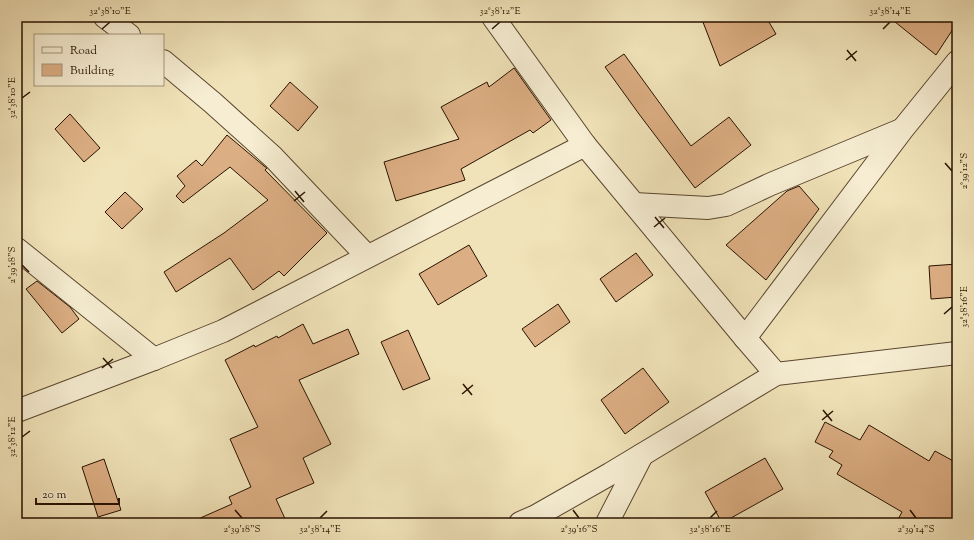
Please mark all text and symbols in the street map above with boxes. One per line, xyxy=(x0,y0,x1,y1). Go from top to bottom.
text: 32°38'10"E xyxy=(89,4,131,19)
text: 32°38'12"E xyxy=(480,4,521,19)
text: 32°38'14"E xyxy=(869,4,911,19)
legend xyxy=(34,34,164,86)
text: Road xyxy=(70,42,97,60)
text: Building xyxy=(70,62,114,80)
text: 32°38'10"E xyxy=(5,77,20,119)
text: 2°39'12"S xyxy=(957,153,972,189)
text: 2°39'18"S xyxy=(5,247,20,283)
text: 32°38'16"E xyxy=(957,286,972,328)
text: 32°38'12"E xyxy=(5,417,20,458)
scale bar xyxy=(36,480,119,506)
text: 20 m xyxy=(42,486,67,504)
text: 2°39'18"S xyxy=(224,522,260,537)
text: 32°38'14"E xyxy=(299,522,341,537)
text: 2°39'16"S xyxy=(561,522,597,537)
text: 32°38'16"E xyxy=(689,522,731,537)
text: 2°39'14"S xyxy=(898,522,934,537)

